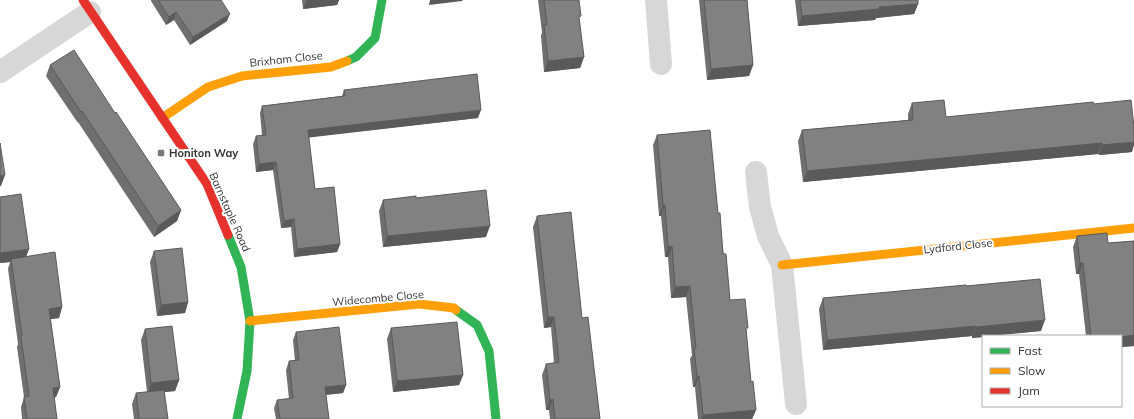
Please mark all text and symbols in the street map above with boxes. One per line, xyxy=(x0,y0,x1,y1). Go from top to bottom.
street label: Brixham Close xyxy=(249,48,323,70)
place label: Honiton Way xyxy=(169,146,238,160)
marker: Honiton Way xyxy=(156,148,166,158)
street label: Barnstaple Road xyxy=(206,170,254,254)
street label: Lydford Close xyxy=(923,235,993,257)
street label: Widecombe Close xyxy=(332,287,424,309)
legend xyxy=(982,335,1122,407)
text: Fast xyxy=(1018,343,1042,358)
text: Slow xyxy=(1018,363,1046,378)
text: Jam xyxy=(1018,383,1040,398)

